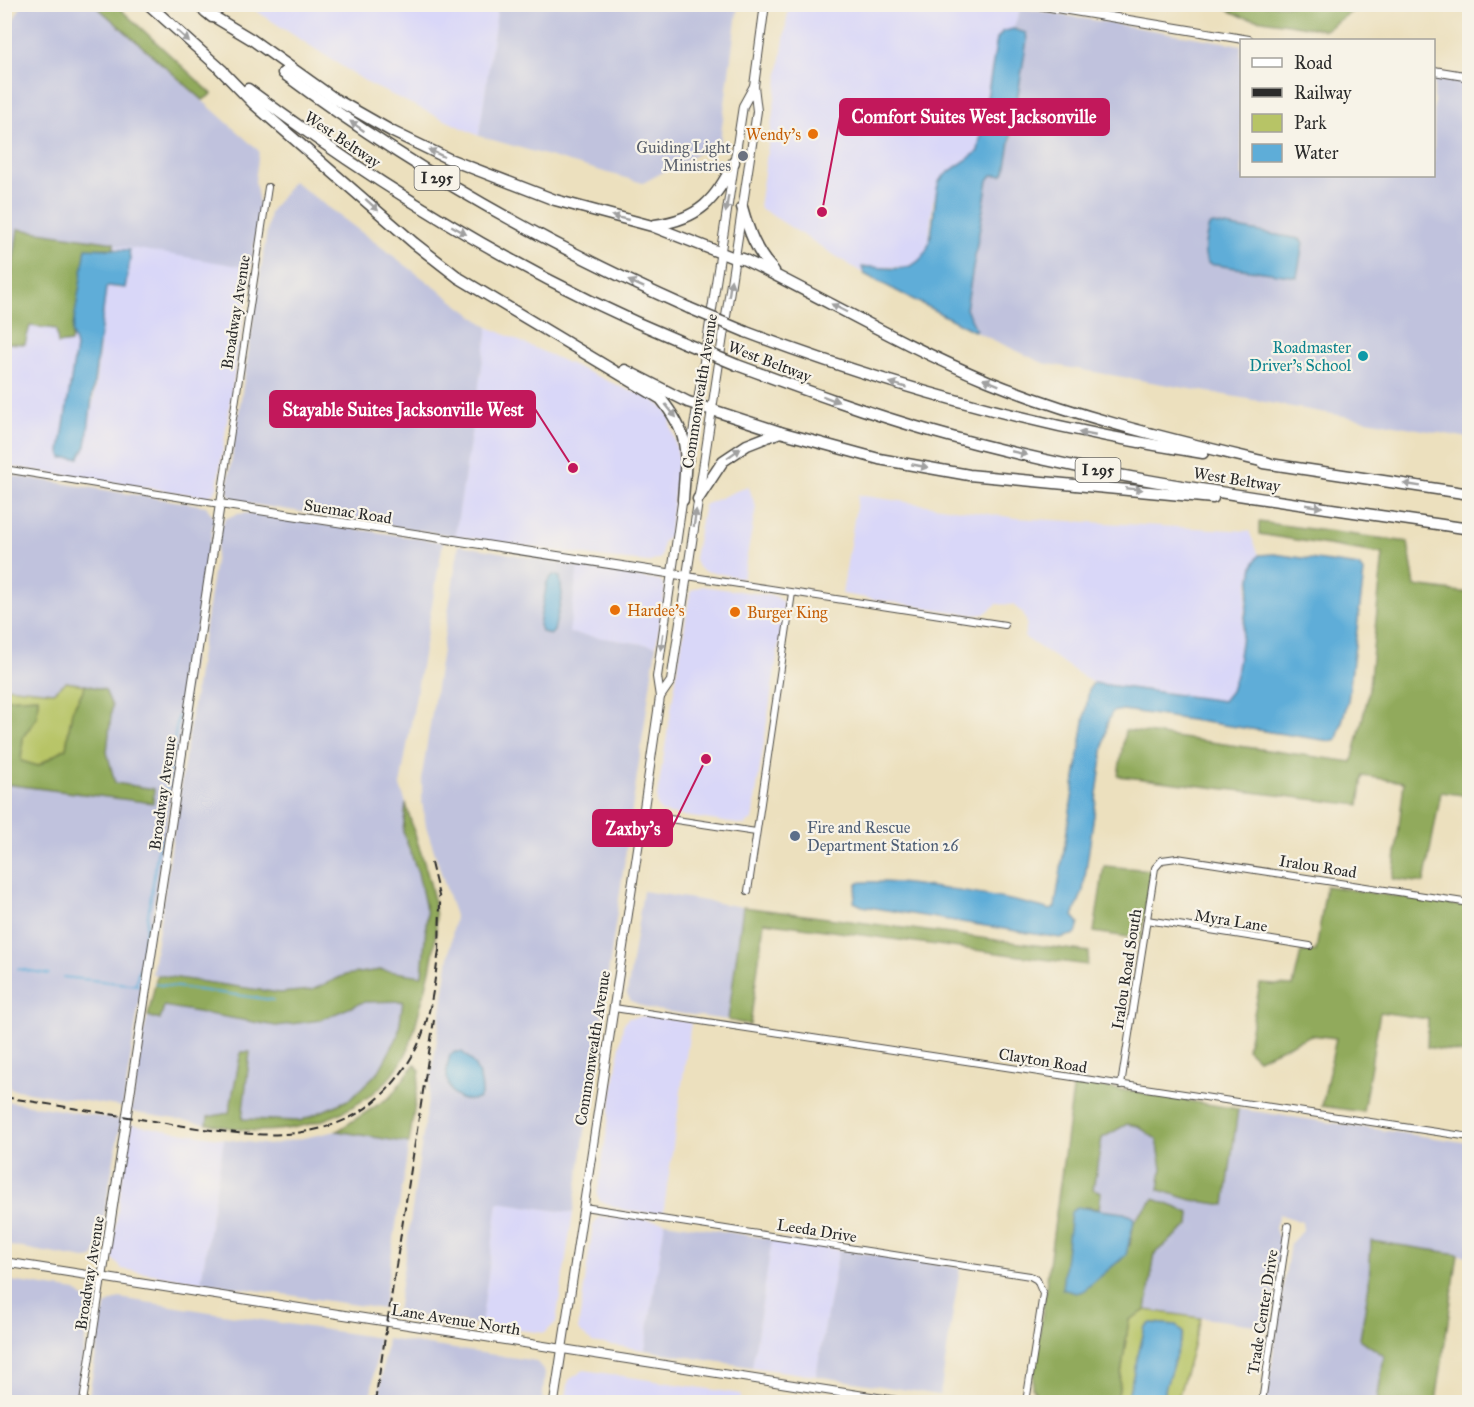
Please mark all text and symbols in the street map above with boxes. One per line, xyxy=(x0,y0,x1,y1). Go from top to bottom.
one-way arrow xyxy=(176,29,191,43)
legend xyxy=(1240,39,1435,177)
text: Road xyxy=(1294,52,1332,74)
text: Railway xyxy=(1294,82,1352,104)
callout: Comfort Suites West Jacksonville xyxy=(840,99,1109,135)
text: Comfort Suites West Jacksonville xyxy=(852,106,1097,129)
street label: West Beltway xyxy=(301,107,385,172)
text: Park xyxy=(1294,112,1327,134)
one-way arrow xyxy=(349,121,365,132)
place label: Wendy's xyxy=(746,125,801,144)
marker: Wendy's xyxy=(806,127,820,141)
place label: Guiding Light Ministries xyxy=(636,138,731,175)
text: Water xyxy=(1294,142,1339,164)
one-way arrow xyxy=(428,148,445,157)
marker: Guiding Light Ministries xyxy=(736,149,750,163)
road number: I 295 xyxy=(414,166,460,190)
one-way arrow xyxy=(723,194,732,213)
one-way arrow xyxy=(365,198,379,212)
one-way arrow xyxy=(610,213,629,222)
one-way arrow xyxy=(451,225,468,235)
street label: Broadway Avenue xyxy=(217,253,254,371)
one-way arrow xyxy=(725,278,734,297)
one-way arrow xyxy=(627,280,644,289)
one-way arrow xyxy=(831,303,848,313)
street label: Commonwealth Avenue xyxy=(678,312,721,470)
street label: West Beltway xyxy=(725,337,815,386)
place label: Roadmaster Driver's School xyxy=(1249,338,1352,375)
marker: Roadmaster Driver's School xyxy=(1356,349,1370,363)
one-way arrow xyxy=(982,376,1000,386)
one-way arrow xyxy=(889,380,907,390)
callout: Stayable Suites Jacksonville West xyxy=(270,391,535,427)
one-way arrow xyxy=(822,395,840,405)
text: Stayable Suites Jacksonville West xyxy=(282,399,524,422)
one-way arrow xyxy=(664,404,676,419)
one-way arrow xyxy=(1077,429,1096,438)
one-way arrow xyxy=(725,447,741,459)
one-way arrow xyxy=(1010,448,1028,458)
road number: I 295 xyxy=(1076,458,1120,482)
one-way arrow xyxy=(910,462,929,471)
street label: West Beltway xyxy=(1192,463,1282,496)
one-way arrow xyxy=(1402,480,1421,489)
one-way arrow xyxy=(1125,484,1144,494)
street label: Suemac Road xyxy=(303,495,393,528)
one-way arrow xyxy=(1305,501,1324,510)
one-way arrow xyxy=(691,509,700,528)
place label: Hardee's xyxy=(627,601,685,620)
marker: Hardee's xyxy=(608,603,622,617)
place label: Burger King xyxy=(747,603,828,623)
marker: Burger King xyxy=(728,605,742,619)
one-way arrow xyxy=(658,632,667,651)
street label: Broadway Avenue xyxy=(145,734,180,851)
callout: Zaxby's xyxy=(593,810,672,846)
text: Zaxby's xyxy=(605,818,661,841)
place label: Fire and Rescue Department Station 26 xyxy=(807,818,959,855)
marker: Fire and Rescue Department Station 26 xyxy=(788,829,802,843)
street label: Iralou Road xyxy=(1278,851,1358,882)
street label: Myra Lane xyxy=(1193,905,1269,936)
street label: Iralou Road South xyxy=(1108,907,1145,1031)
street label: Commonwealth Avenue xyxy=(571,969,614,1127)
street label: Clayton Road xyxy=(997,1044,1089,1077)
street label: Broadway Avenue xyxy=(71,1214,108,1332)
street label: Leeda Drive xyxy=(776,1215,858,1246)
street label: Trade Center Drive xyxy=(1243,1248,1282,1376)
street label: Lane Avenue North xyxy=(390,1300,522,1339)

